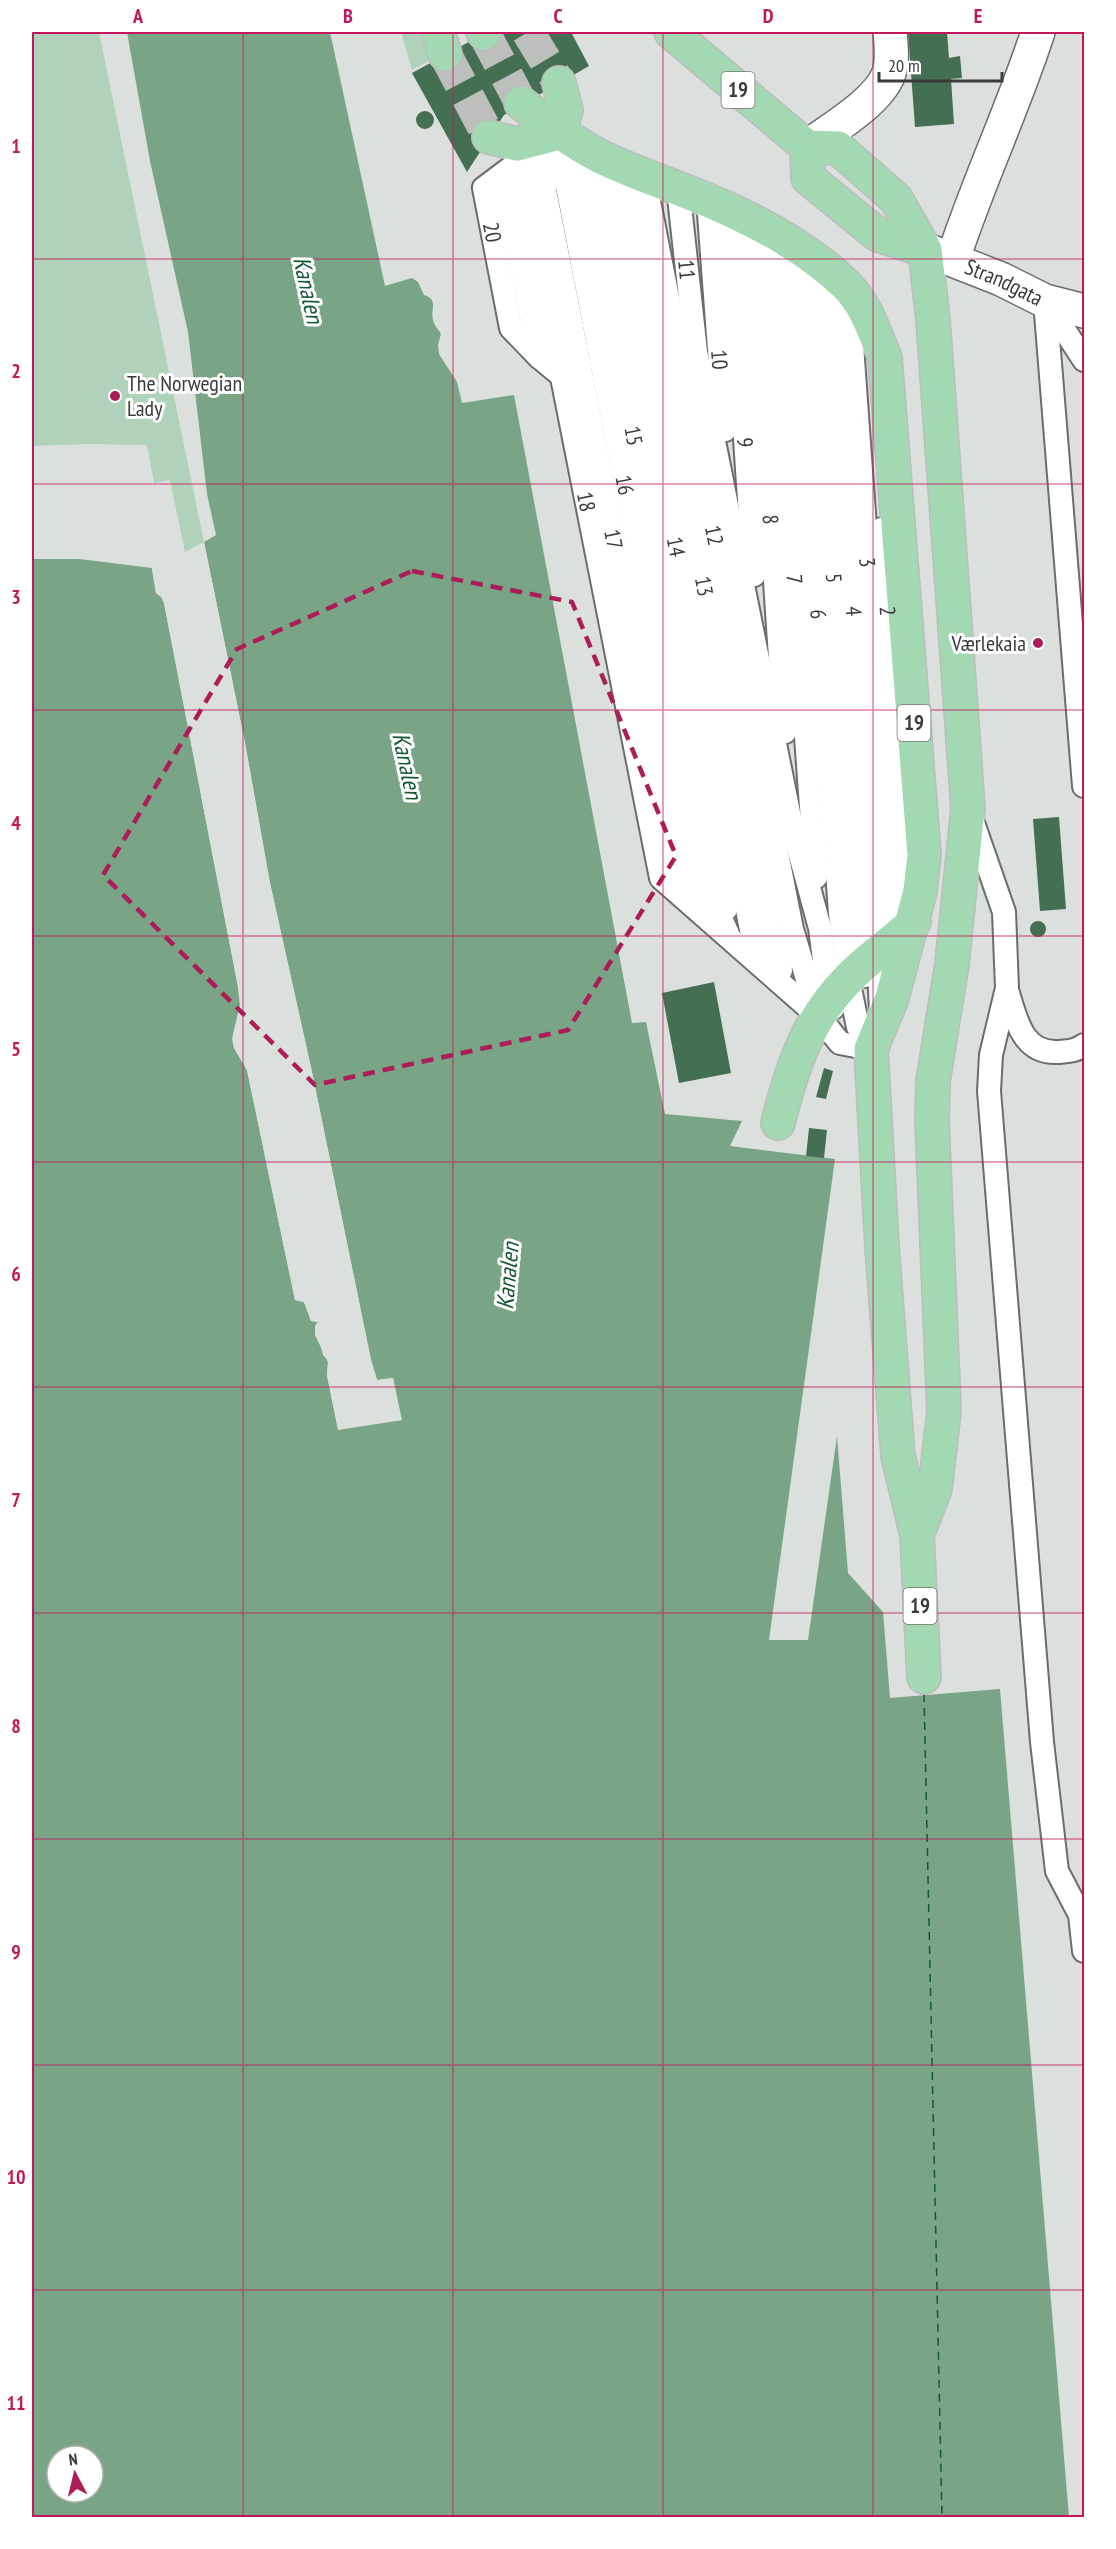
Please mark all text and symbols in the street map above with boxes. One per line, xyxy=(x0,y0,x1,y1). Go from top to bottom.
text: A xyxy=(132,3,144,29)
text: B xyxy=(343,3,353,29)
text: C xyxy=(553,3,563,29)
text: D xyxy=(763,3,774,29)
text: E xyxy=(974,3,982,29)
scale bar xyxy=(879,45,1002,83)
text: 20 m xyxy=(888,54,920,77)
road number: 19 xyxy=(722,72,754,108)
text: 1 xyxy=(11,133,21,159)
street label: 20 xyxy=(477,220,508,245)
street label: Strandgata xyxy=(961,252,1048,312)
water label: Kanalen xyxy=(286,254,331,327)
street label: 11 xyxy=(672,258,702,281)
street label: 10 xyxy=(705,349,734,371)
text: 2 xyxy=(11,358,21,384)
place label: The Norwegian Lady xyxy=(127,369,242,422)
marker: The Norwegian Lady xyxy=(108,389,122,403)
street label: 15 xyxy=(618,423,650,448)
street label: 9 xyxy=(731,437,760,448)
street label: 16 xyxy=(609,473,641,497)
street label: 18 xyxy=(571,489,602,514)
street label: 8 xyxy=(757,513,785,525)
street label: 12 xyxy=(699,523,730,548)
street label: 17 xyxy=(598,527,629,552)
street label: 14 xyxy=(661,534,692,559)
street label: 3 xyxy=(853,556,882,568)
street label: 5 xyxy=(820,572,848,584)
street label: 7 xyxy=(780,573,809,585)
street label: 13 xyxy=(689,574,720,599)
text: 3 xyxy=(11,584,21,610)
street label: 4 xyxy=(840,605,868,617)
street label: 2 xyxy=(873,605,902,617)
street label: 6 xyxy=(804,608,833,620)
place label: Værlekaia xyxy=(950,629,1026,657)
marker: Værlekaia xyxy=(1031,636,1045,650)
road number: 19 xyxy=(898,705,930,741)
water label: Kanalen xyxy=(385,730,430,803)
text: 4 xyxy=(11,810,21,836)
text: 5 xyxy=(11,1036,21,1062)
water label: Kanalen xyxy=(489,1240,526,1311)
text: 6 xyxy=(11,1261,21,1287)
text: 7 xyxy=(11,1487,21,1513)
road number: 19 xyxy=(904,1588,936,1624)
text: 8 xyxy=(11,1713,21,1739)
text: 9 xyxy=(11,1939,21,1965)
text: 10 xyxy=(6,2164,26,2190)
text: 11 xyxy=(6,2390,26,2416)
north arrow xyxy=(45,2444,105,2504)
text: N xyxy=(68,2449,79,2470)

